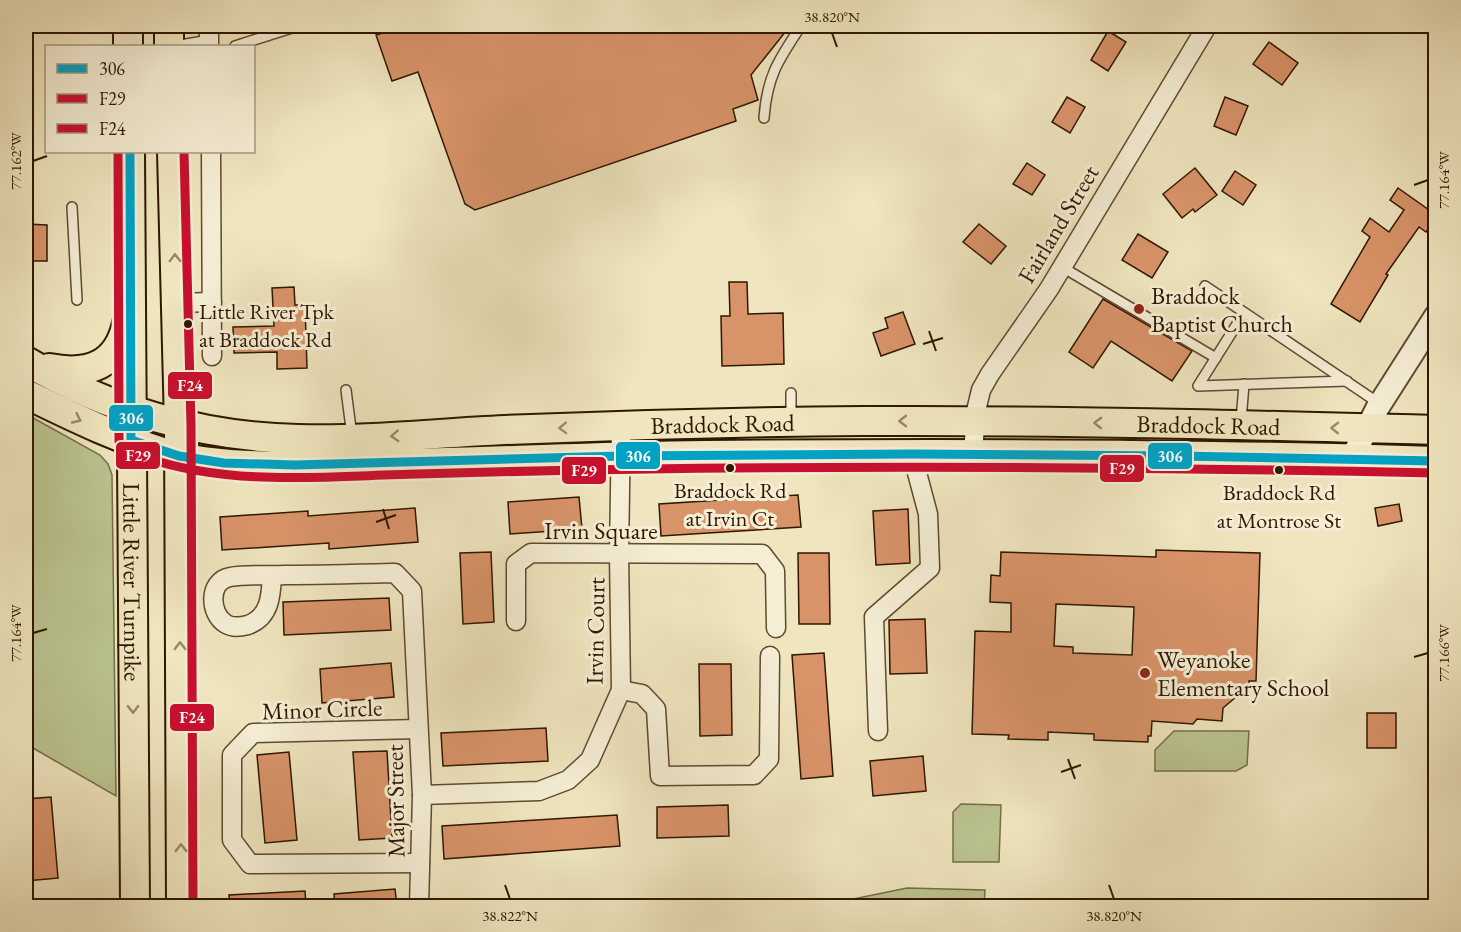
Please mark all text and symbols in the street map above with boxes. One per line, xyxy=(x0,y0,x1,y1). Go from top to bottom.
text: 38.820°N xyxy=(804,7,860,26)
legend xyxy=(45,45,255,153)
text: 306 xyxy=(99,57,125,80)
text: F29 xyxy=(99,87,126,110)
text: F24 xyxy=(99,117,126,140)
text: 77.162°W xyxy=(6,132,25,190)
text: 77.164°W xyxy=(1434,151,1453,209)
street label: Fairland Street xyxy=(1011,159,1106,289)
one-way arrow xyxy=(169,254,181,263)
place label: Braddock Baptist Church xyxy=(1151,280,1293,339)
place label: Little River Tpk at Braddock Rd xyxy=(199,297,334,354)
marker: Braddock Baptist Church xyxy=(1132,302,1146,316)
marker: Little River Tpk at Braddock Rd xyxy=(182,318,194,330)
line badge: F24 xyxy=(167,371,213,400)
text: F24 xyxy=(177,375,203,396)
line badge: 306 xyxy=(108,404,154,432)
street label: Braddock Road xyxy=(650,406,796,440)
text: 306 xyxy=(118,408,144,429)
street label: Braddock Road xyxy=(1136,408,1282,442)
one-way arrow xyxy=(71,411,82,423)
one-way arrow xyxy=(899,415,908,427)
one-way arrow xyxy=(1094,417,1103,430)
one-way arrow xyxy=(558,422,567,435)
one-way arrow xyxy=(1331,422,1340,434)
one-way arrow xyxy=(390,429,399,442)
line badge: F29 xyxy=(115,441,161,470)
line badge: 306 xyxy=(615,441,661,470)
line badge: 306 xyxy=(1147,442,1193,470)
text: F29 xyxy=(125,445,151,466)
text: 306 xyxy=(625,446,651,467)
text: 306 xyxy=(1157,446,1183,467)
line badge: F29 xyxy=(1099,454,1145,483)
line badge: F29 xyxy=(561,456,607,485)
text: F29 xyxy=(1109,458,1135,479)
text: F29 xyxy=(571,460,597,481)
marker: Braddock Rd at Irvin Ct xyxy=(724,462,736,474)
marker: Braddock Rd at Montrose St xyxy=(1273,464,1285,476)
place label: Braddock Rd at Irvin Ct xyxy=(674,476,787,533)
place label: Braddock Rd at Montrose St xyxy=(1217,478,1341,535)
street label: Little River Turnpike xyxy=(117,483,149,681)
street label: Irvin Square xyxy=(544,515,658,546)
street label: Irvin Court xyxy=(579,577,611,685)
text: 77.164°W xyxy=(6,604,25,662)
text: 77.166°W xyxy=(1434,624,1453,682)
one-way arrow xyxy=(174,642,186,651)
place label: Weyanoke Elementary School xyxy=(1157,644,1329,703)
marker: Weyanoke Elementary School xyxy=(1138,666,1152,680)
street label: Minor Circle xyxy=(261,691,383,727)
line badge: F24 xyxy=(169,703,215,732)
one-way arrow xyxy=(127,704,139,713)
text: F24 xyxy=(179,707,205,728)
street label: Major Street xyxy=(379,744,411,858)
one-way arrow xyxy=(175,844,187,853)
text: 38.822°N xyxy=(482,906,538,925)
text: 38.820°N xyxy=(1086,906,1142,925)

